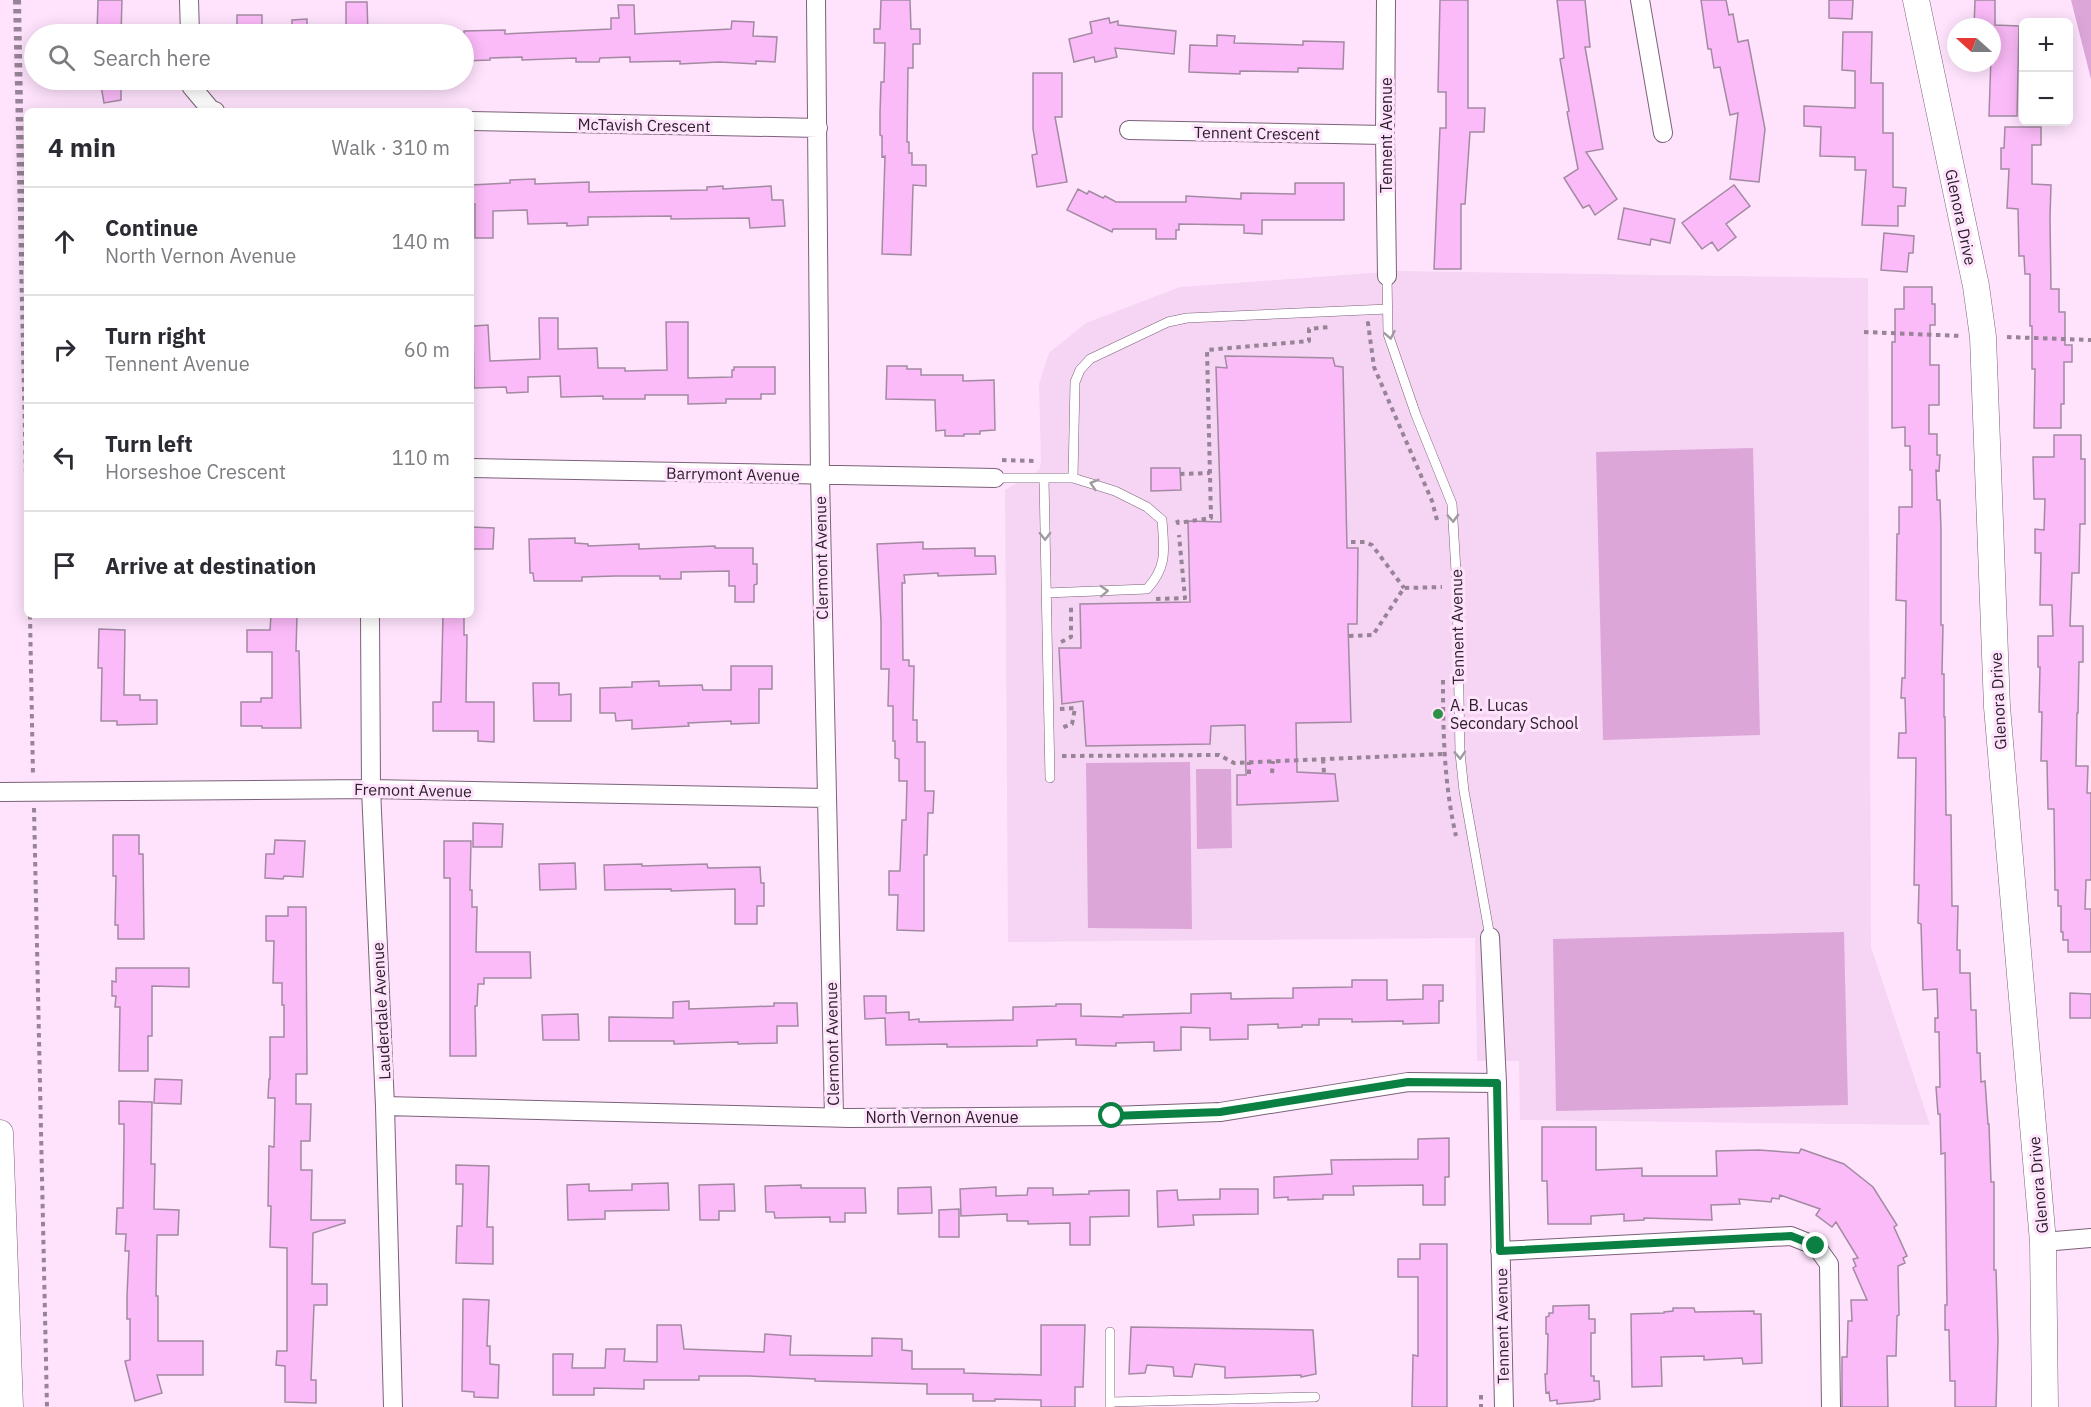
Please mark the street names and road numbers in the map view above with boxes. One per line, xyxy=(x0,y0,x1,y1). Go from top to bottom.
street label: Tennent Avenue xyxy=(1376,77,1396,193)
street label: McTavish Crescent xyxy=(577,114,711,136)
street label: Tennent Crescent xyxy=(1194,122,1320,144)
street label: Glenora Drive xyxy=(1941,167,1981,267)
street label: Barrymont Avenue xyxy=(666,463,800,485)
street label: Clermont Avenue xyxy=(810,496,832,620)
street label: Tennent Avenue xyxy=(1446,569,1468,685)
street label: Glenora Drive xyxy=(1985,652,2011,750)
street label: Fremont Avenue xyxy=(354,779,472,801)
street label: Lauderdale Avenue xyxy=(367,942,395,1080)
street label: Clermont Avenue xyxy=(821,982,843,1106)
street label: North Vernon Avenue xyxy=(866,1107,1019,1127)
street label: Glenora Drive xyxy=(2024,1135,2052,1234)
street label: Tennent Avenue xyxy=(1491,1268,1513,1384)

